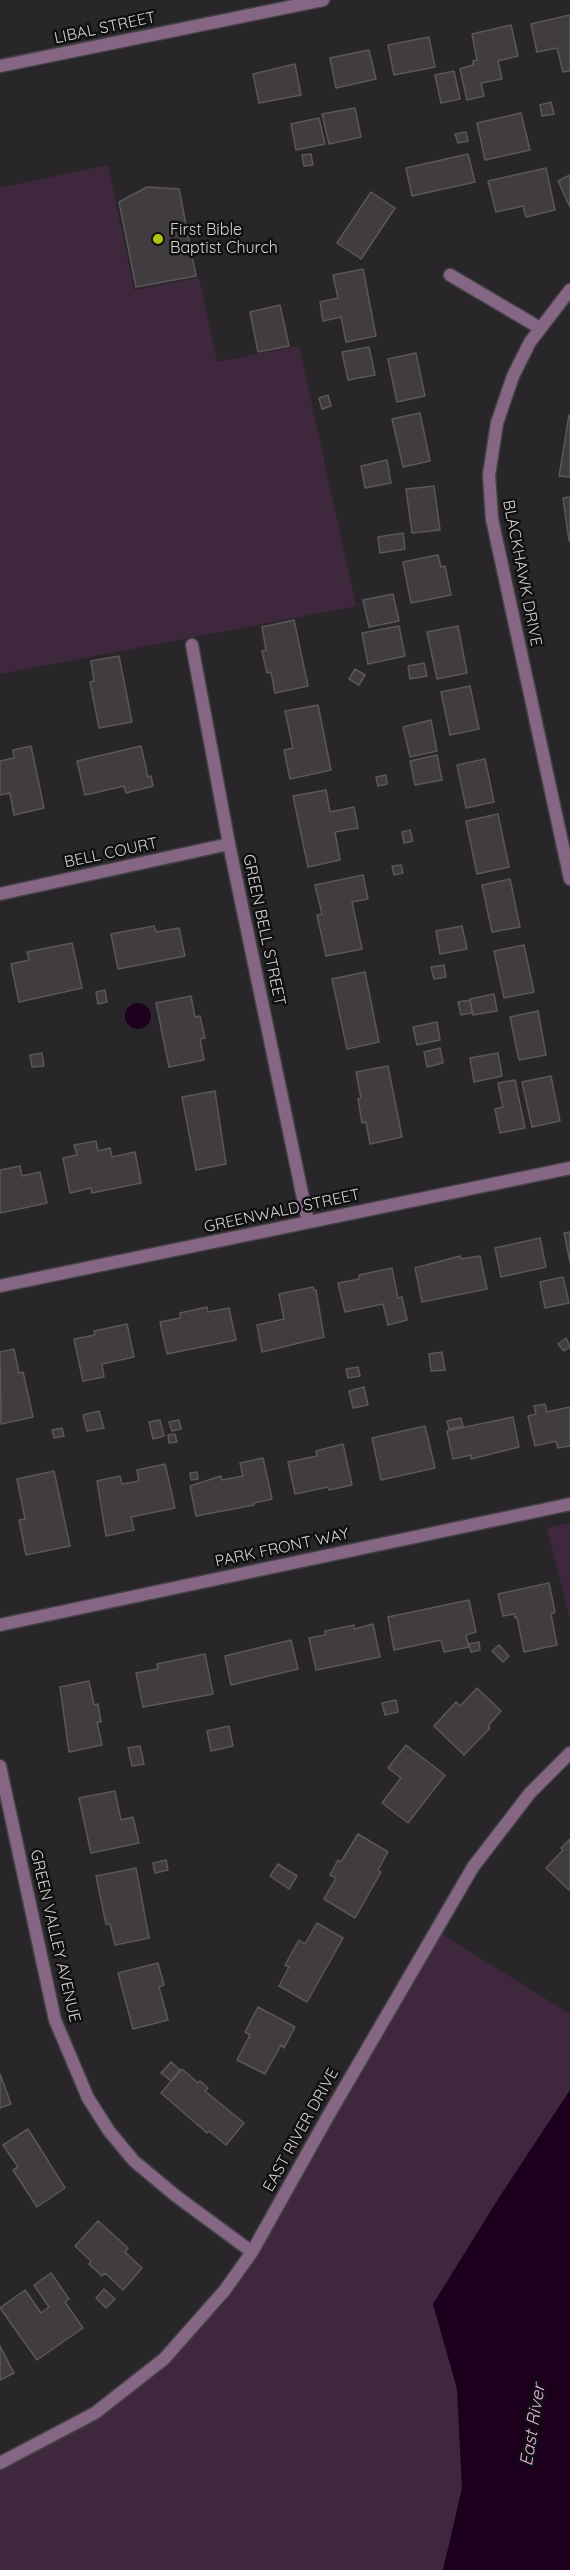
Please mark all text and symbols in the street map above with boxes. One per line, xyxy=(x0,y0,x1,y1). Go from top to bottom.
street label: LIBAL STREET xyxy=(52,8,158,48)
place label: First Bible Baptist Church xyxy=(170,220,278,258)
marker: First Bible Baptist Church xyxy=(151,232,165,246)
street label: BLACKHAWK DRIVE xyxy=(498,498,546,648)
street label: BELL COURT xyxy=(62,834,160,872)
street label: GREEN BELL STREET xyxy=(239,853,289,1007)
street label: GREENWALD STREET xyxy=(202,1185,362,1237)
street label: PARK FRONT WAY xyxy=(213,1524,351,1572)
street label: GREEN VALLEY AVENUE xyxy=(26,1848,84,2024)
street label: EAST RIVER DRIVE xyxy=(259,2065,343,2195)
water label: East River xyxy=(516,2382,550,2468)

